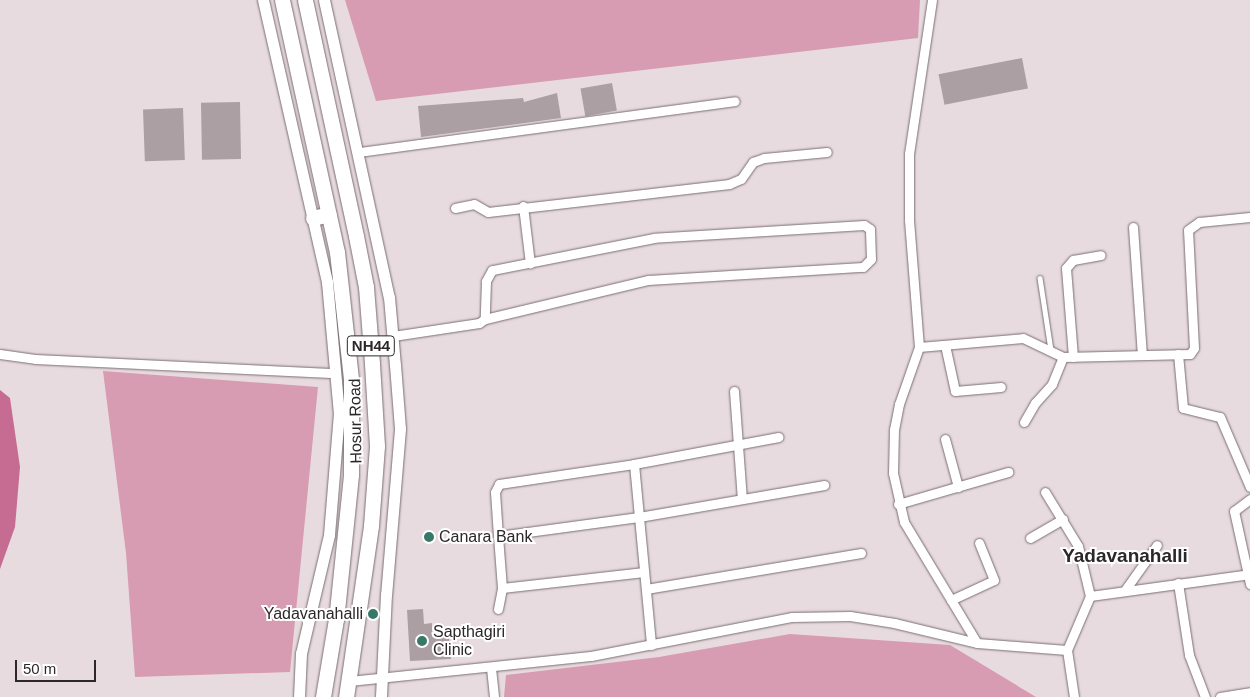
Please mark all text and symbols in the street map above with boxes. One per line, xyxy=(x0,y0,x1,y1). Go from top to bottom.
road number: NH44 xyxy=(346,334,396,358)
street label: Hosur Road xyxy=(346,378,366,464)
place label: Canara Bank xyxy=(439,527,532,547)
marker: Canara Bank xyxy=(423,531,435,543)
district label: Yadavanahalli xyxy=(1062,545,1188,567)
place label: Yadavanahalli xyxy=(264,604,363,624)
marker: Yadavanahalli xyxy=(367,608,379,620)
place label: Sapthagiri Clinic xyxy=(433,622,505,660)
marker: Sapthagiri Clinic xyxy=(415,634,429,648)
scale bar xyxy=(18,650,99,682)
text: 50 m xyxy=(23,660,56,677)

